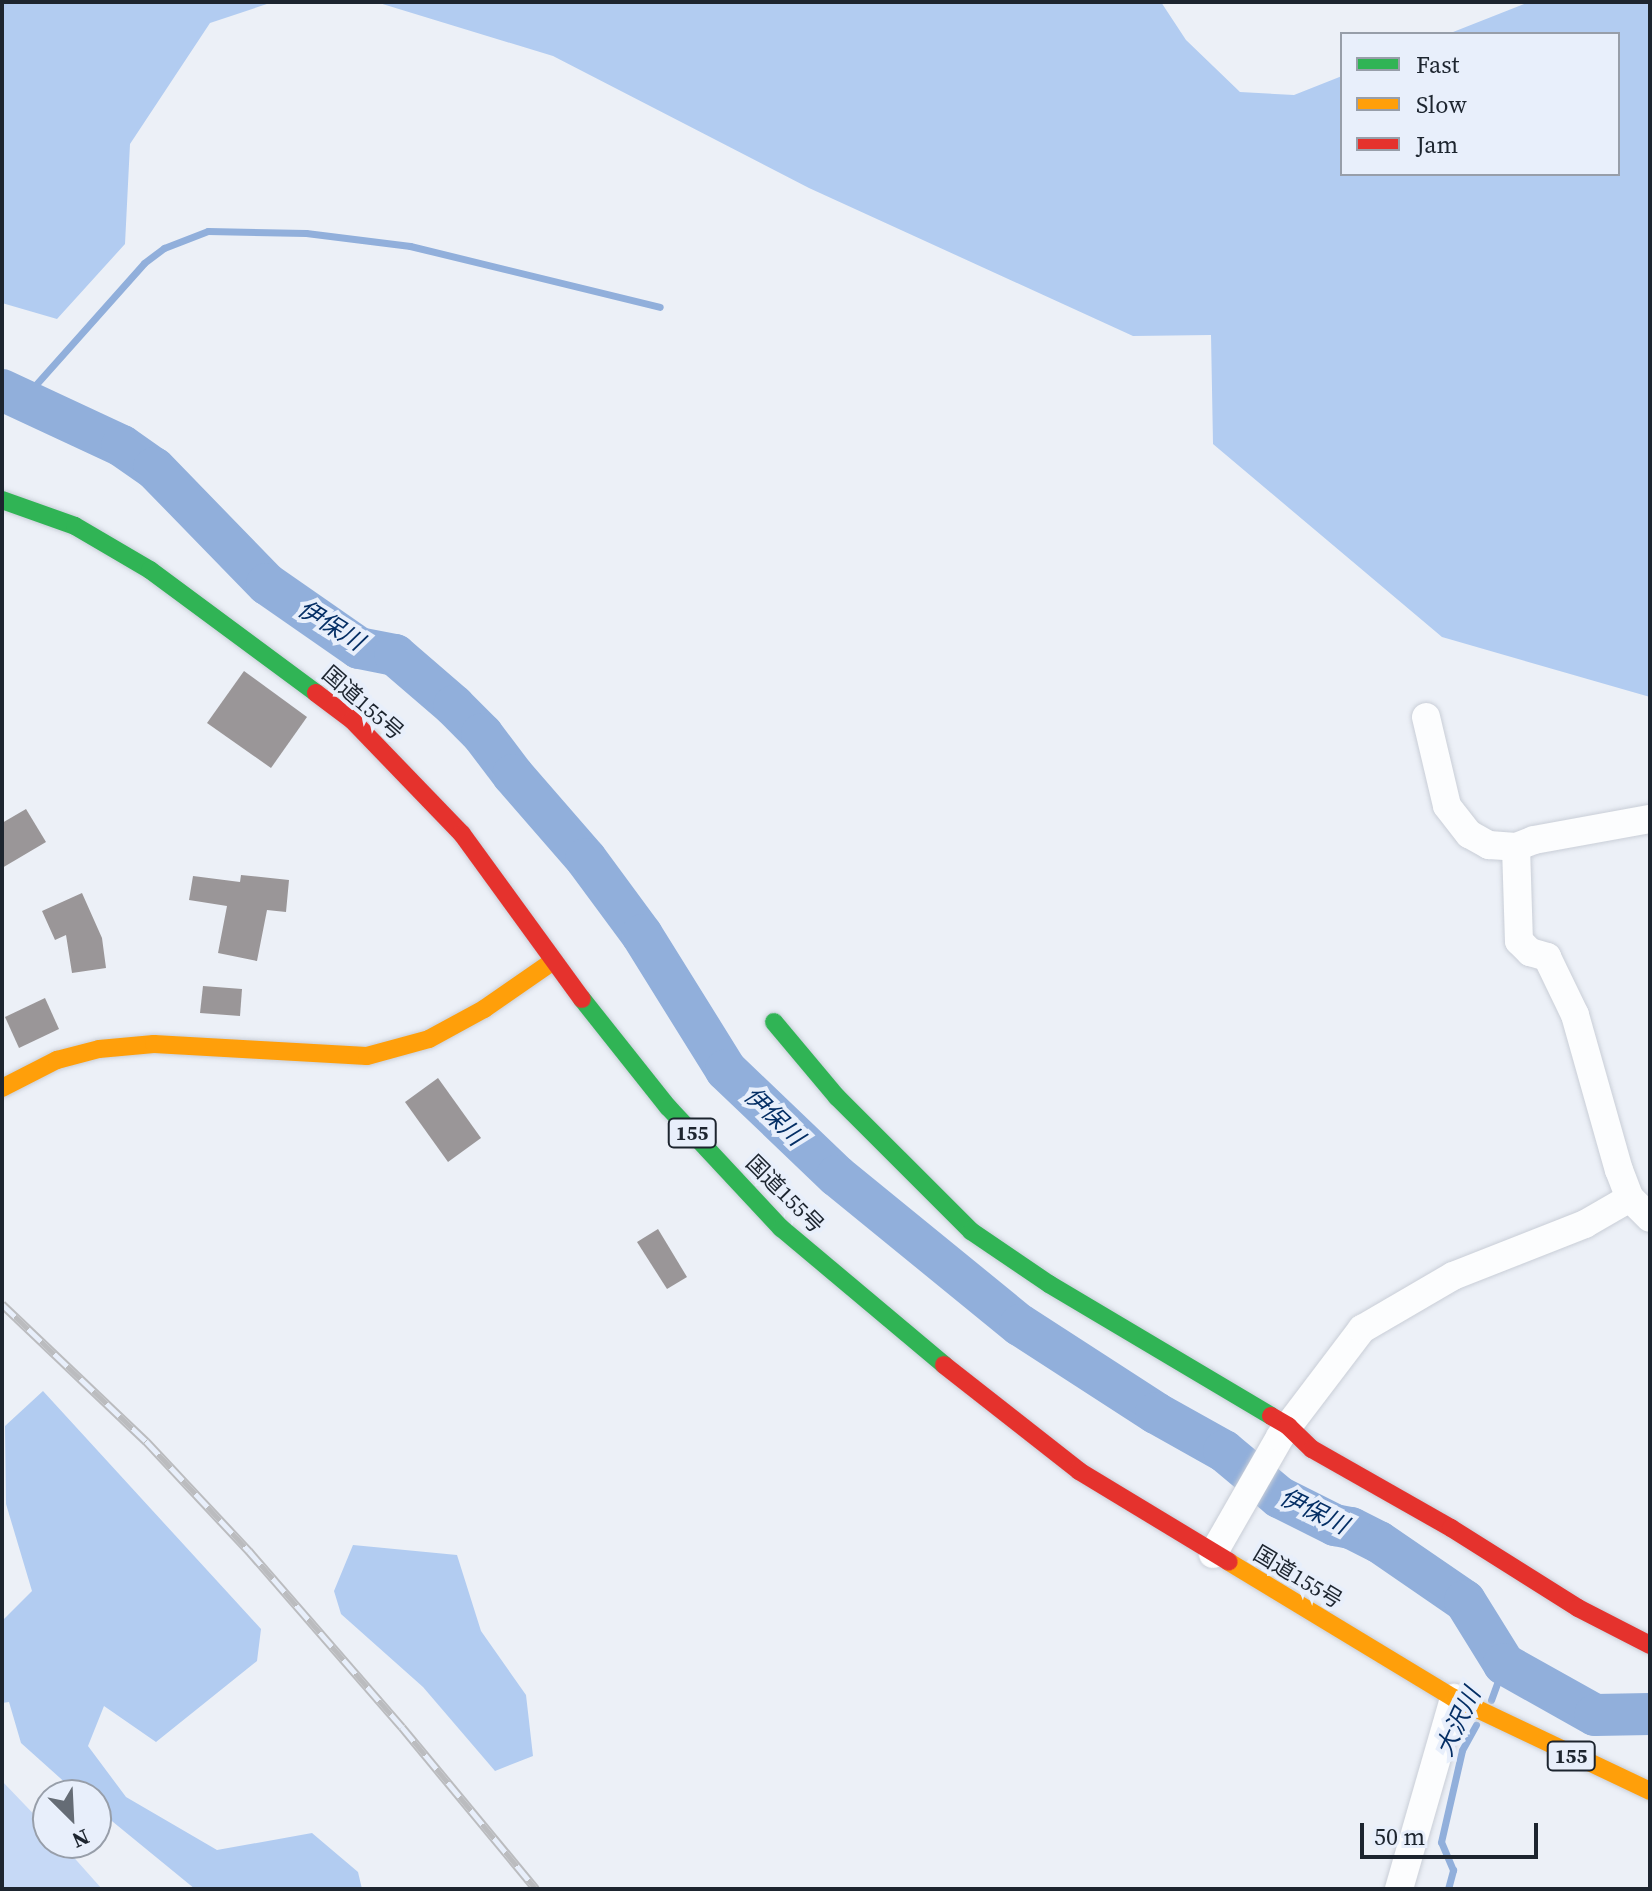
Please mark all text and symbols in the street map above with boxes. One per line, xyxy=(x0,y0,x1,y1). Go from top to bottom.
legend xyxy=(1340,32,1620,176)
text: Fast xyxy=(1416,48,1459,81)
text: Slow xyxy=(1416,88,1467,121)
text: Jam xyxy=(1416,128,1458,161)
water label: 伊保川 xyxy=(293,594,369,656)
street label: 国道155号 xyxy=(317,661,409,745)
water label: 伊保川 xyxy=(738,1081,810,1151)
road number: 155 xyxy=(666,1117,718,1149)
street label: 国道155号 xyxy=(741,1150,829,1238)
water label: 伊保川 xyxy=(1275,1482,1353,1540)
street label: 国道155号 xyxy=(1249,1540,1347,1614)
water label: 大沢川 xyxy=(1430,1683,1486,1761)
road number: 155 xyxy=(1545,1740,1597,1772)
north arrow xyxy=(32,1779,112,1859)
scale bar xyxy=(1364,1807,1542,1857)
text: 50 m xyxy=(1374,1820,1425,1853)
text: N xyxy=(68,1822,94,1856)

